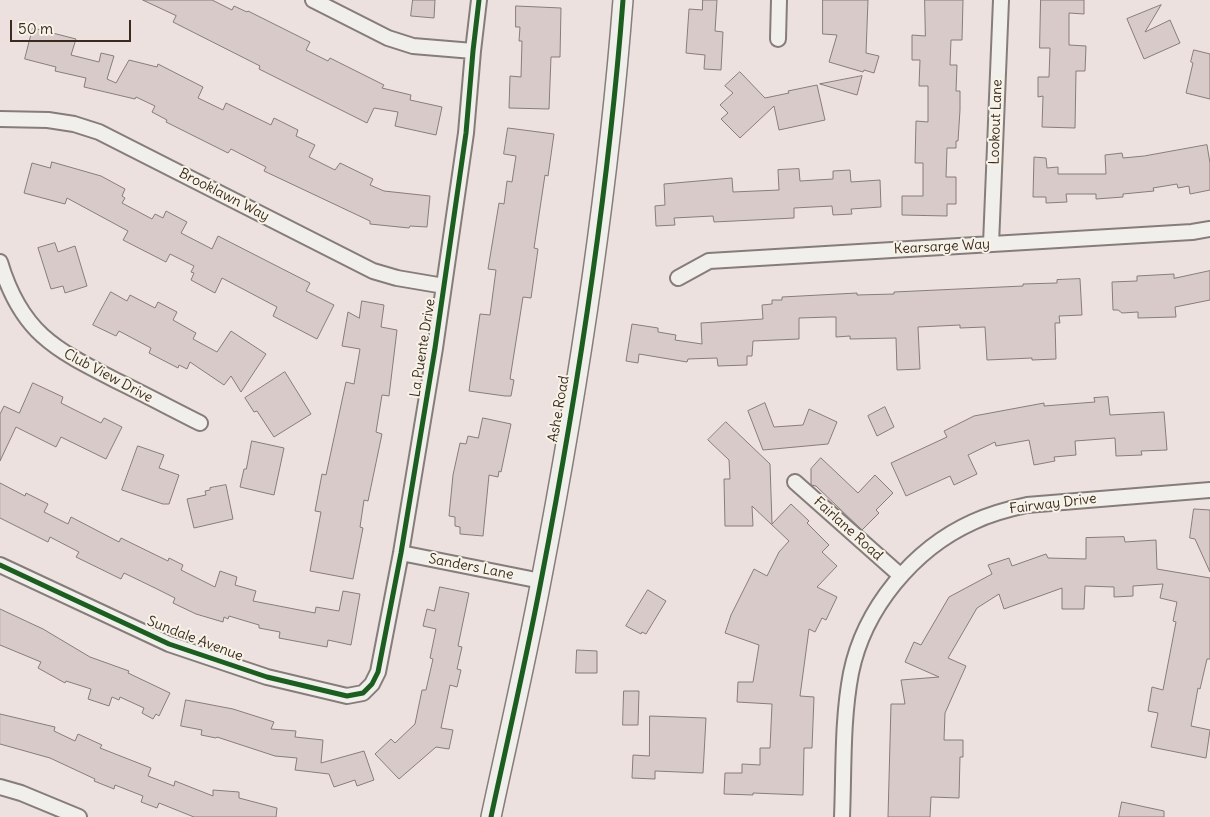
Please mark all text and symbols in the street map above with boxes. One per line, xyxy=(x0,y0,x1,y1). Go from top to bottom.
scale bar xyxy=(12,10,134,42)
text: 50 m xyxy=(18,19,53,38)
street label: Lookout Lane xyxy=(986,79,1006,165)
street label: Brooklawn Way xyxy=(176,165,272,225)
street label: Kearsarge Way xyxy=(893,236,991,258)
street label: La Puente Drive xyxy=(407,298,439,398)
street label: Club View Drive xyxy=(61,345,155,407)
street label: Ashe Road xyxy=(545,374,573,444)
street label: Fairway Drive xyxy=(1009,490,1097,518)
street label: Fairlane Road xyxy=(810,494,886,564)
street label: Sanders Lane xyxy=(427,551,515,583)
street label: Sundale Avenue xyxy=(145,613,245,665)

